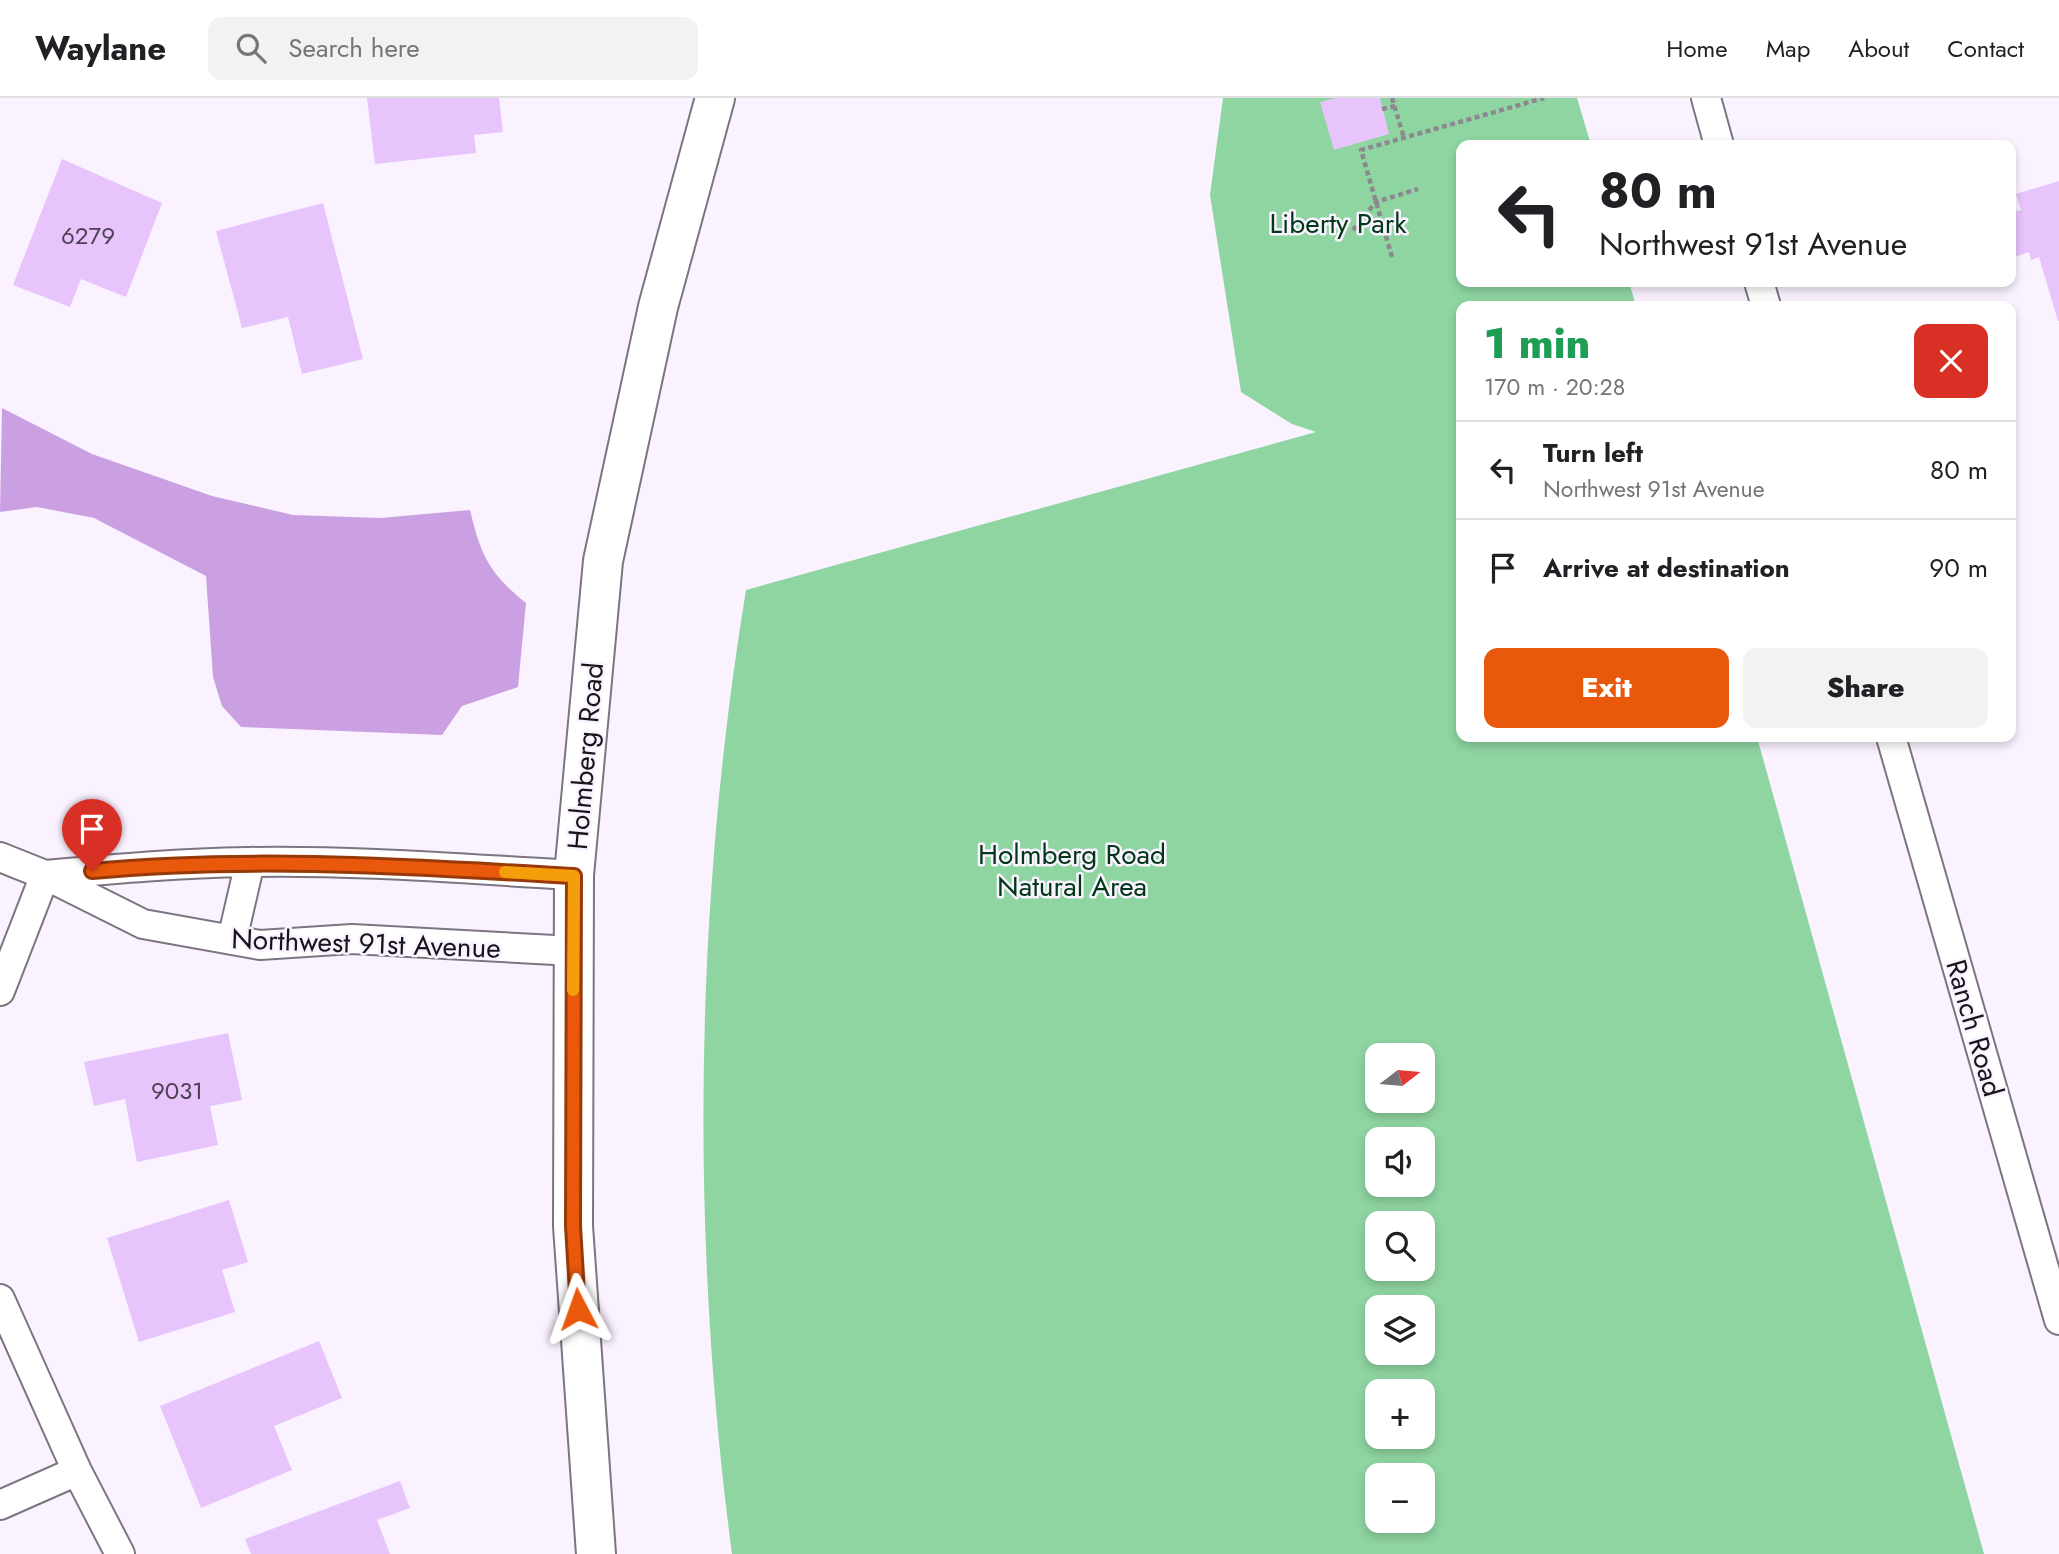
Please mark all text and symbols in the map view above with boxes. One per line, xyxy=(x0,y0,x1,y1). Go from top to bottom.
search box xyxy=(208,17,698,80)
text: Waylane xyxy=(35,25,166,72)
icon: search xyxy=(232,29,270,67)
text: Search here xyxy=(288,29,420,67)
text: Home xyxy=(1666,31,1728,66)
text: Map xyxy=(1766,31,1810,66)
text: About xyxy=(1848,31,1909,66)
text: Contact xyxy=(1947,31,2024,66)
text: 80 m xyxy=(1599,156,1717,226)
icon: left xyxy=(1484,168,1575,259)
park label: Liberty Park xyxy=(1269,203,1407,244)
house number: 6279 xyxy=(61,218,115,253)
text: Northwest 91st Avenue xyxy=(1599,221,1907,267)
text: 1 min xyxy=(1484,313,1590,374)
button: close xyxy=(1914,324,1988,398)
text: 170 m · 20:28 xyxy=(1484,370,1625,404)
text: Turn left xyxy=(1543,434,1643,472)
icon: left xyxy=(1484,451,1522,489)
text: 80 m xyxy=(1930,451,1988,489)
text: Northwest 91st Avenue xyxy=(1543,472,1765,506)
icon: arrive xyxy=(1484,549,1522,587)
text: Arrive at destination xyxy=(1543,549,1790,587)
text: 90 m xyxy=(1929,549,1988,587)
button: Exit xyxy=(1484,648,1729,728)
button: Share xyxy=(1743,648,1988,728)
street label: Holmberg Road xyxy=(557,661,614,851)
pin xyxy=(62,799,122,871)
icon: arrive xyxy=(73,810,111,848)
park label: Holmberg Road Natural Area xyxy=(978,834,1166,907)
street label: Northwest 91st Avenue xyxy=(231,918,501,969)
street label: Ranch Road xyxy=(1935,955,2014,1101)
north arrow xyxy=(1365,1043,1435,1113)
map controls xyxy=(1365,1043,1435,1533)
house number: 9031 xyxy=(151,1073,203,1108)
button: sound xyxy=(1365,1127,1435,1197)
button: search xyxy=(1365,1211,1435,1281)
position arrow xyxy=(541,1272,615,1346)
button: layers xyxy=(1365,1295,1435,1365)
button: + xyxy=(1365,1379,1435,1449)
button: − xyxy=(1365,1463,1435,1533)

